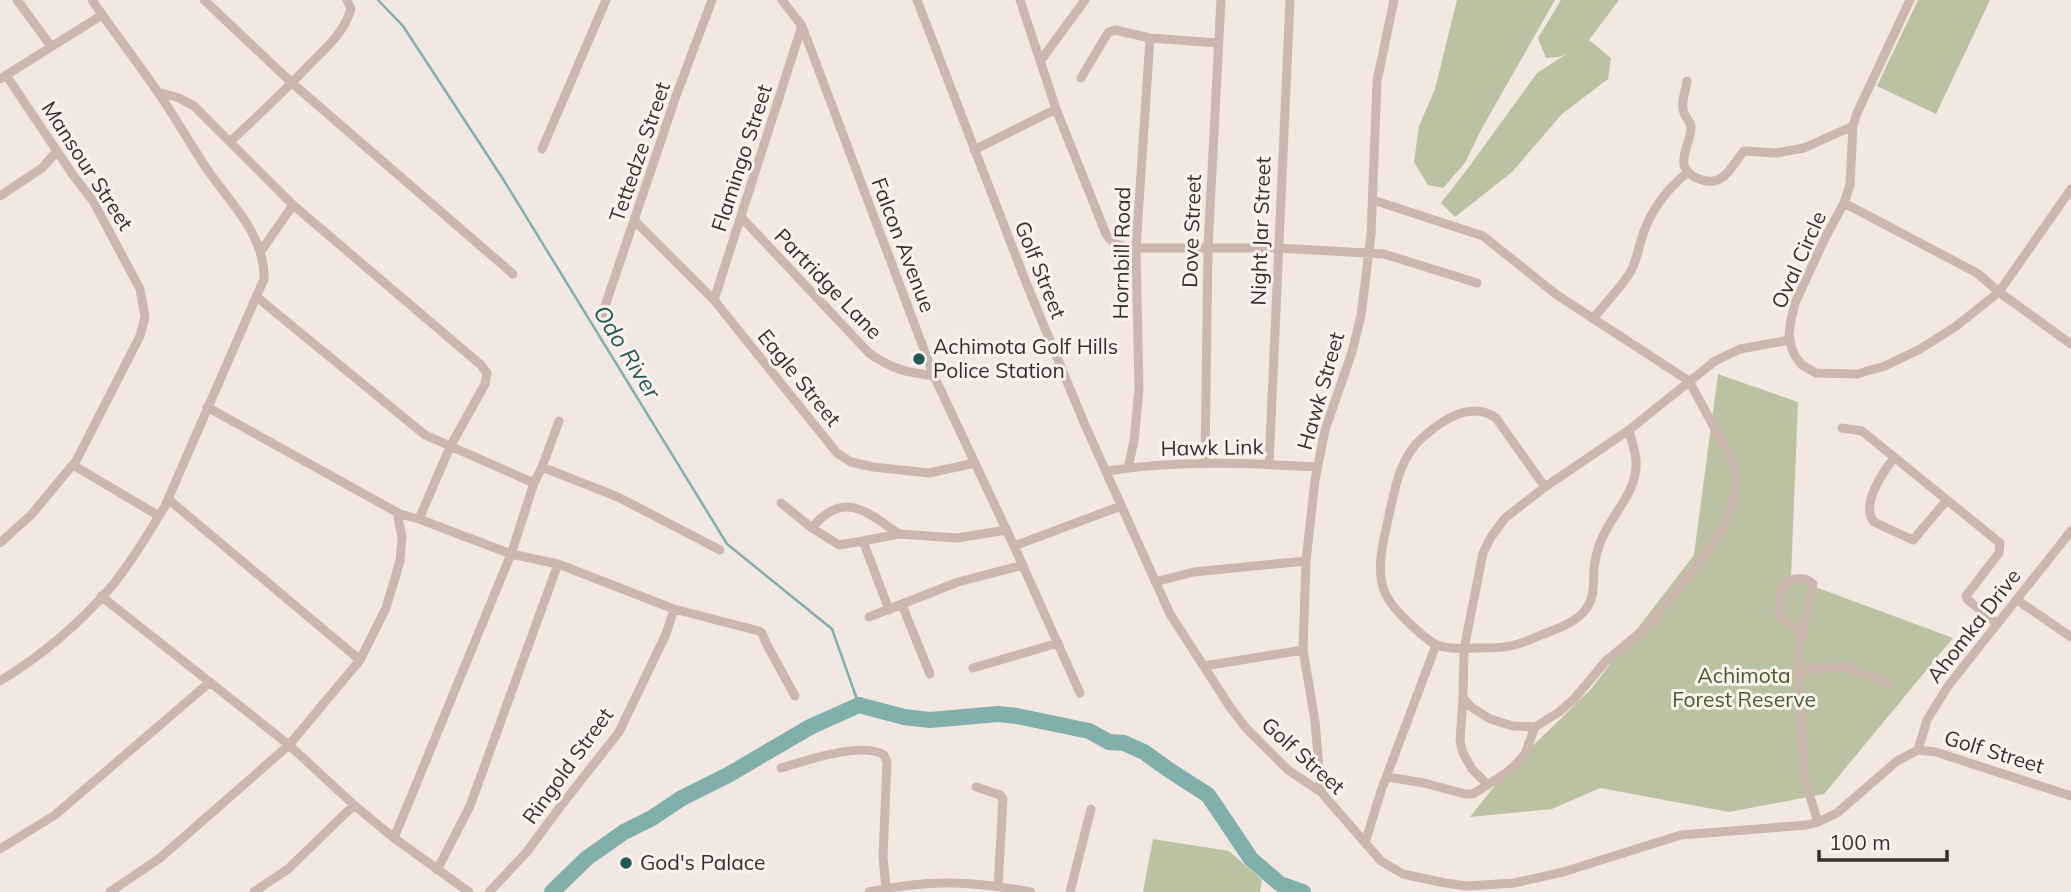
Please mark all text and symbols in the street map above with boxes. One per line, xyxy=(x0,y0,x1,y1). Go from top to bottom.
street label: Tettedze Street xyxy=(603,78,675,225)
street label: Flamingo Street xyxy=(705,81,777,235)
street label: Mansour Street xyxy=(36,96,139,235)
street label: Night Jar Street xyxy=(1244,156,1276,306)
street label: Falcon Avenue xyxy=(866,174,942,316)
street label: Dove Street xyxy=(1176,174,1206,288)
street label: Hornbill Road xyxy=(1107,186,1135,319)
street label: Oval Circle xyxy=(1765,207,1831,312)
street label: Golf Street xyxy=(1010,217,1072,322)
street label: Partridge Lane xyxy=(769,223,888,344)
water label: Odo River xyxy=(587,300,668,405)
street label: Eagle Street xyxy=(753,324,847,431)
street label: Hawk Street xyxy=(1291,329,1349,453)
place label: Achimota Golf Hills Police Station xyxy=(933,333,1118,383)
marker: Achimota Golf Hills Police Station xyxy=(911,351,927,367)
street label: Hawk Link xyxy=(1160,433,1264,461)
street label: Ahomka Drive xyxy=(1921,563,2026,688)
park label: Achimota Forest Reserve xyxy=(1672,662,1816,712)
street label: Ringold Street xyxy=(516,702,618,829)
street label: Golf Street xyxy=(1257,711,1351,799)
street label: Golf Street xyxy=(1941,724,2047,779)
scale bar xyxy=(1819,818,1947,862)
text: 100 m xyxy=(1829,829,1891,855)
place label: God's Palace xyxy=(640,849,765,875)
marker: God's Palace xyxy=(618,855,634,871)

